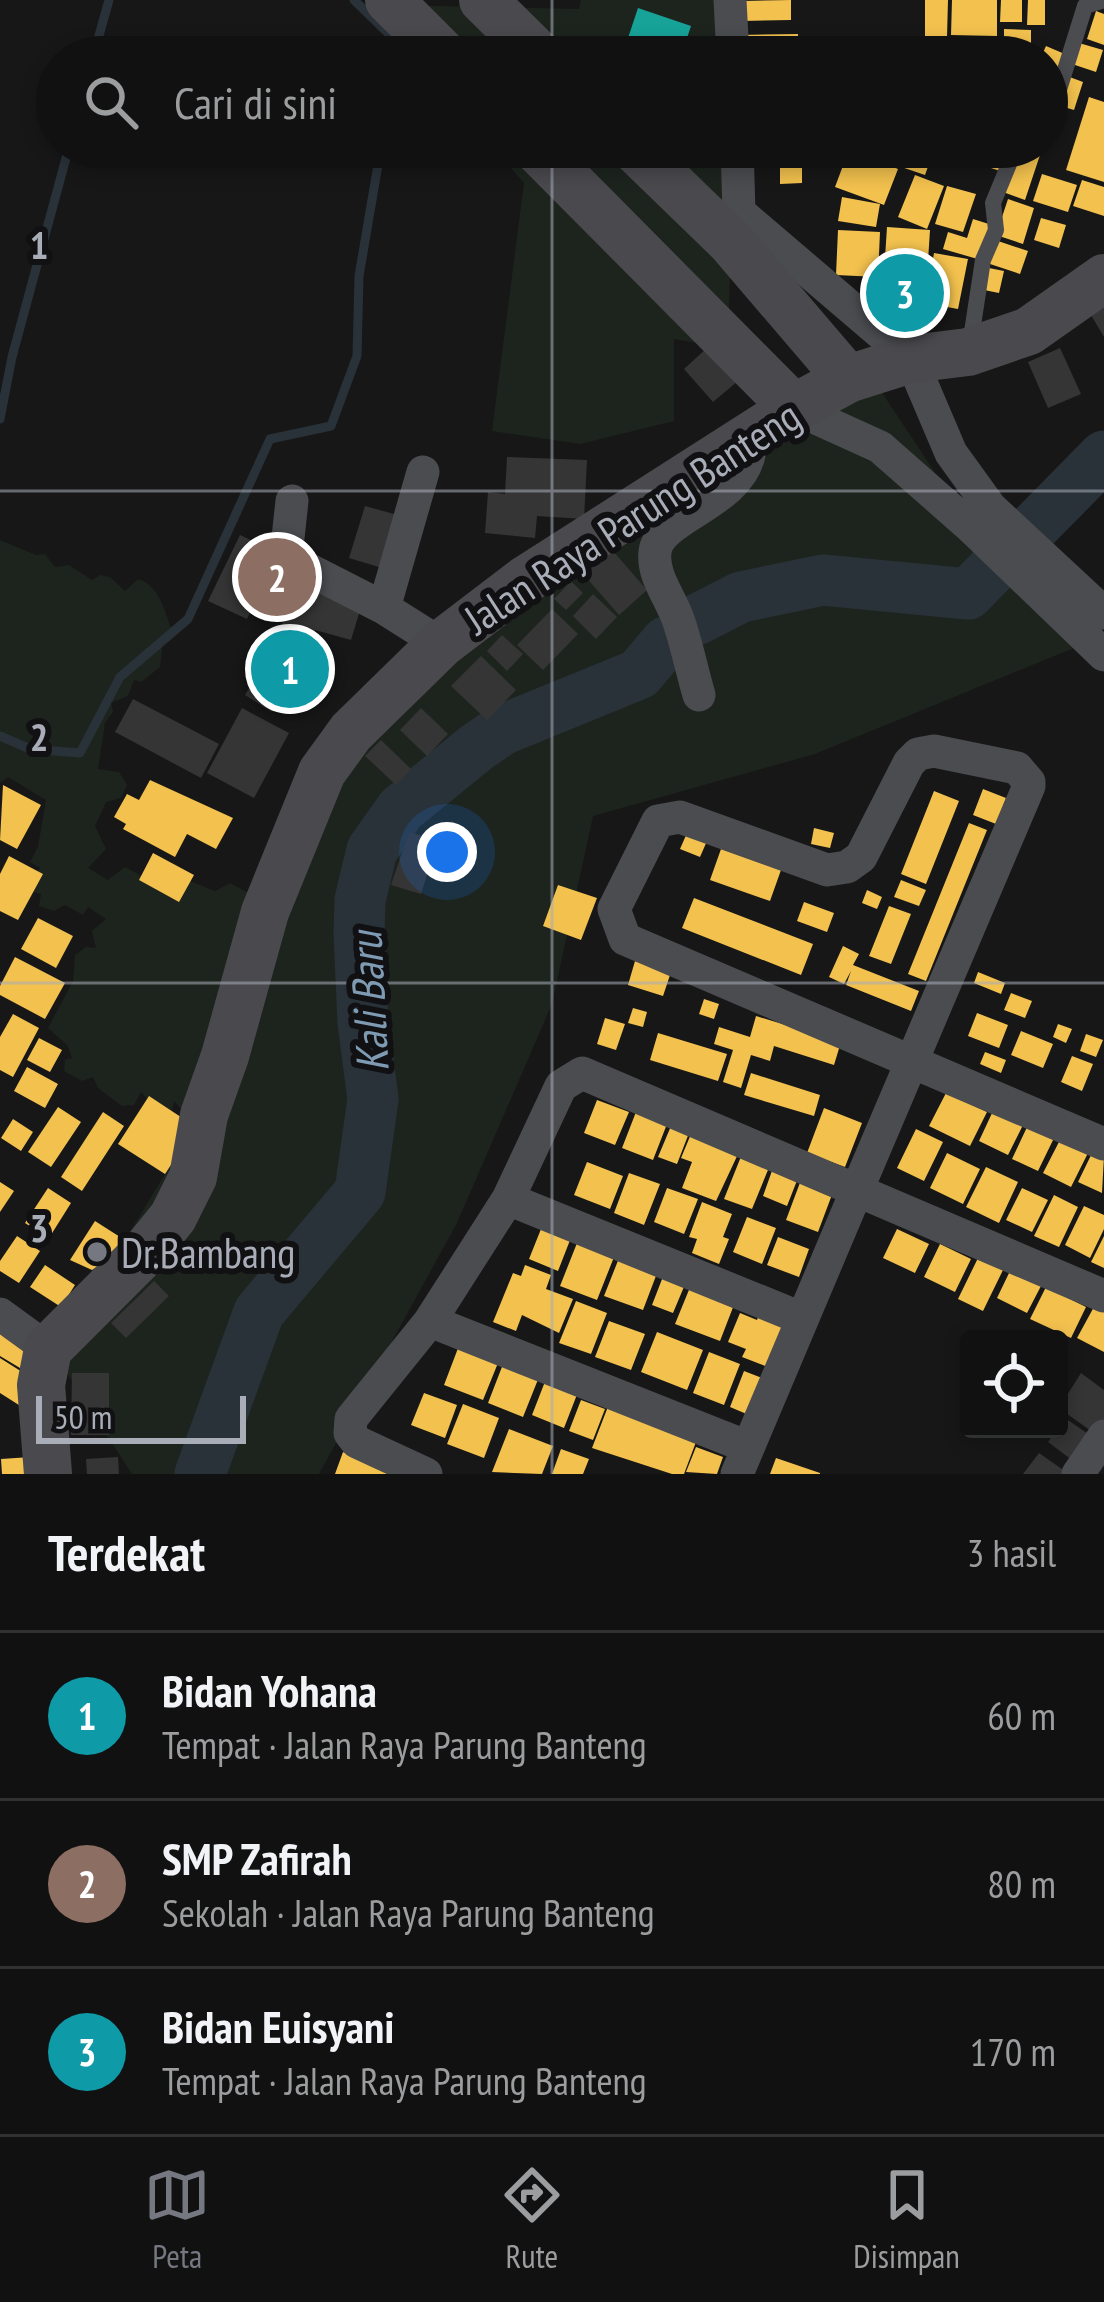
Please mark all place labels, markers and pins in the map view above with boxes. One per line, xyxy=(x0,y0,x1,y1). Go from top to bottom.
pin: 3 xyxy=(866,248,944,338)
pin: 2 xyxy=(238,532,316,622)
pin: 1 xyxy=(251,624,329,714)
place label: Dr.Bambang xyxy=(121,1225,295,1280)
marker: Dr.Bambang xyxy=(84,1239,110,1265)

